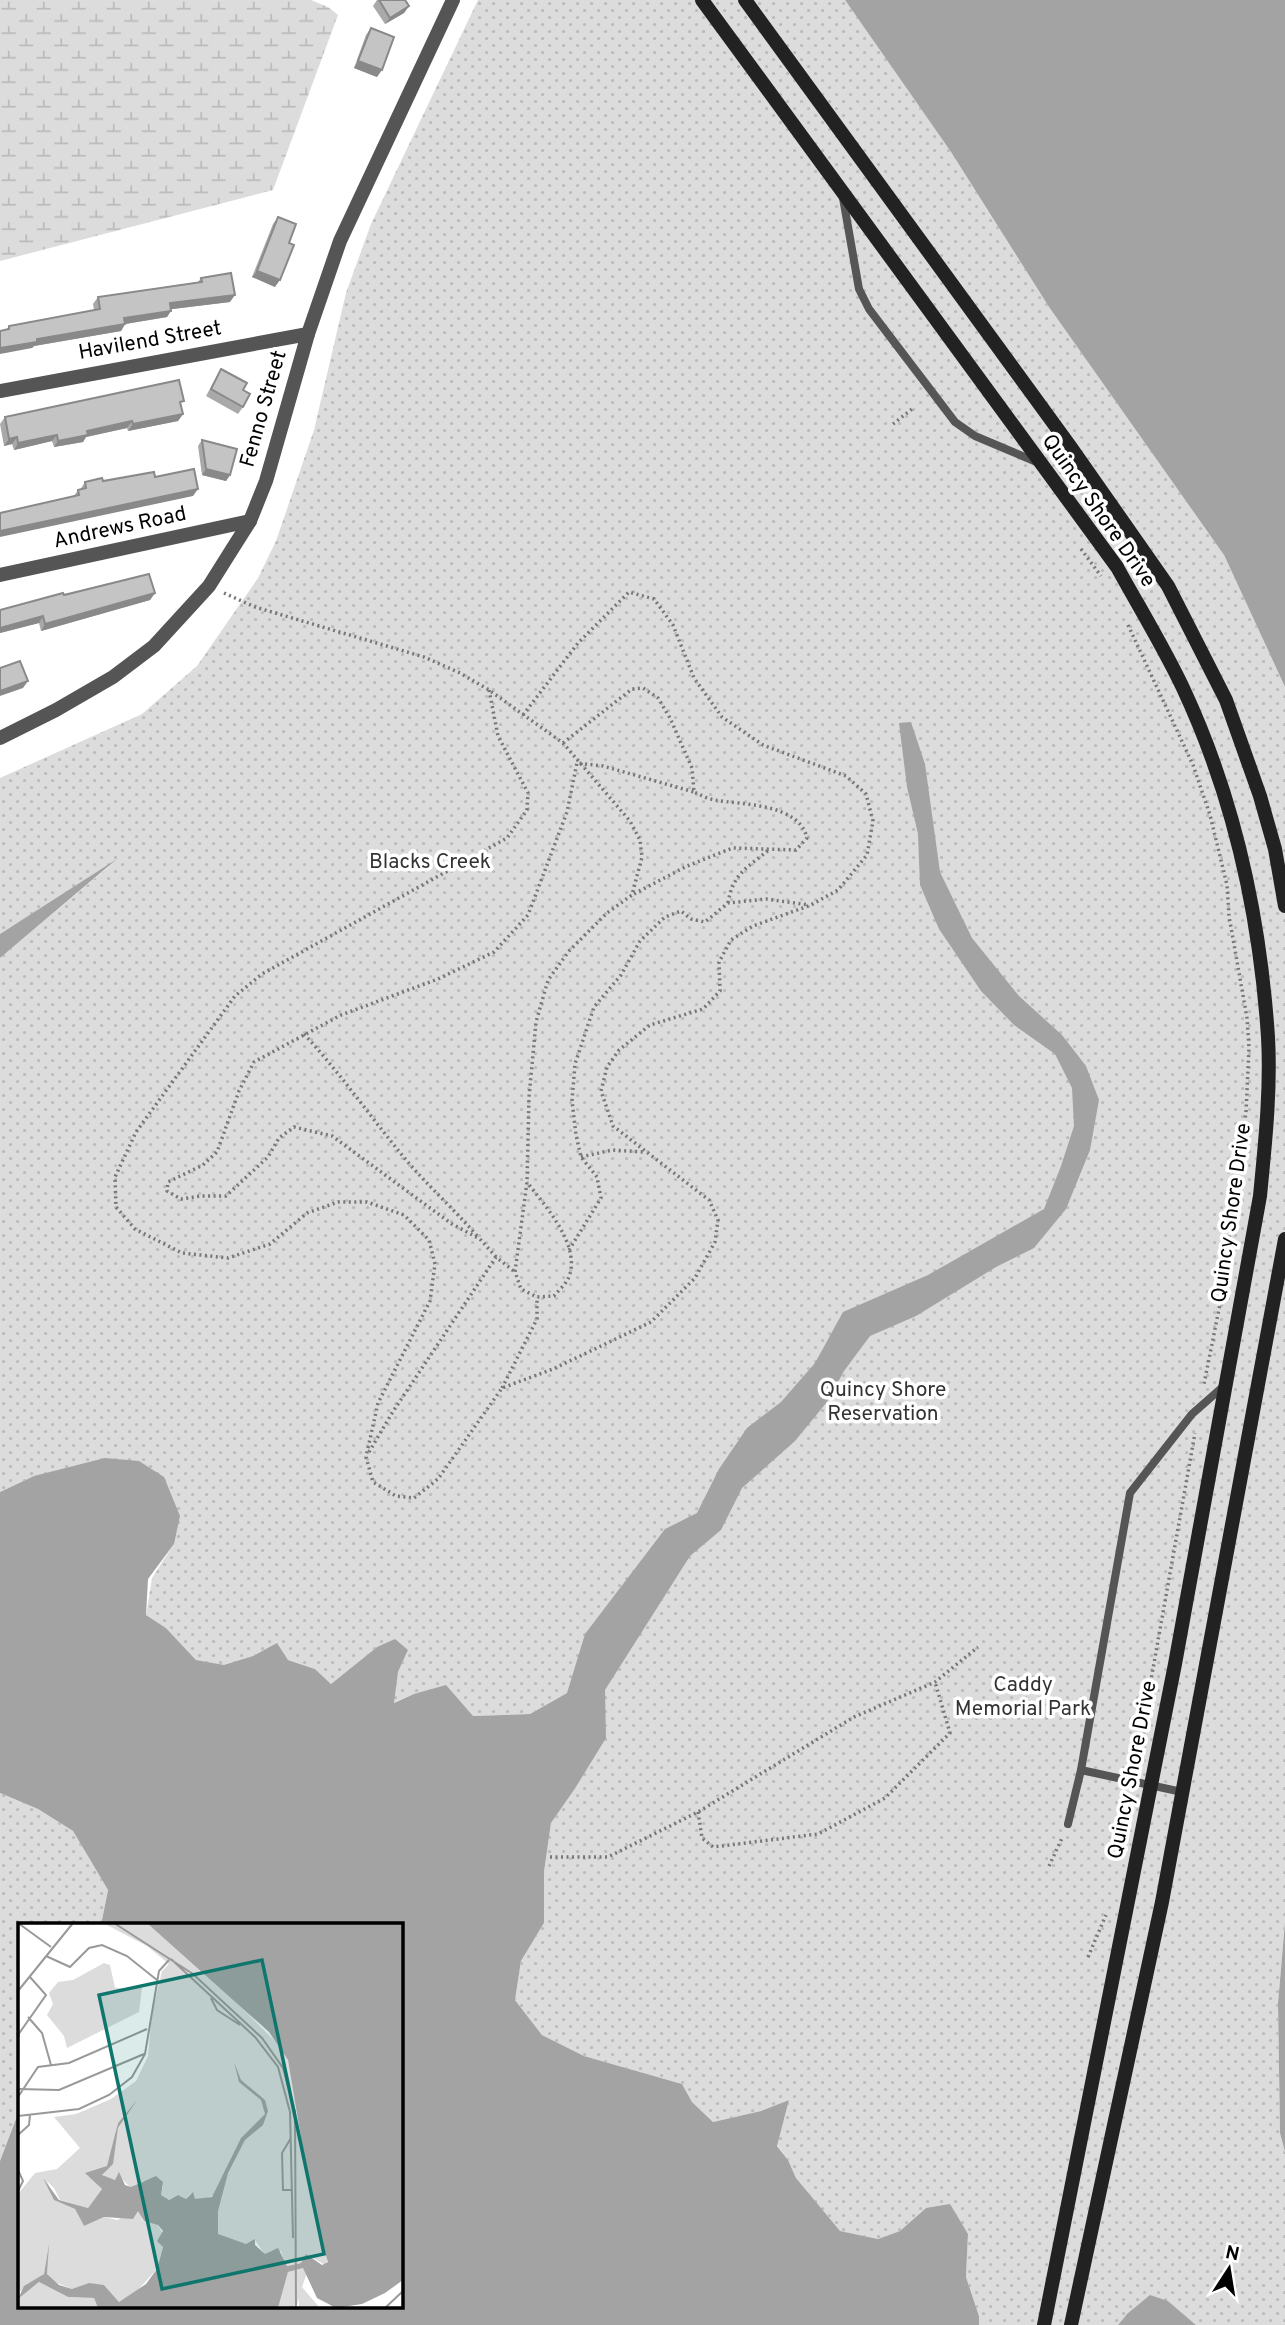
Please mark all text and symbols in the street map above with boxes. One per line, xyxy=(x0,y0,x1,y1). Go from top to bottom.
street label: Havilend Street xyxy=(76,315,224,367)
street label: Fenno Street xyxy=(234,347,294,471)
street label: Quincy Shore Drive xyxy=(1035,429,1161,593)
street label: Andrews Road xyxy=(51,501,189,555)
park label: Blacks Creek xyxy=(369,849,491,876)
street label: Quincy Shore Drive xyxy=(1206,1121,1258,1305)
park label: Quincy Shore Reservation xyxy=(820,1377,946,1428)
park label: Caddy Memorial Park xyxy=(955,1672,1091,1723)
street label: Quincy Shore Drive xyxy=(1102,1678,1164,1862)
inset map xyxy=(18,1923,402,2308)
north arrow xyxy=(1194,2234,1264,2304)
text: N xyxy=(1223,2241,1241,2267)

